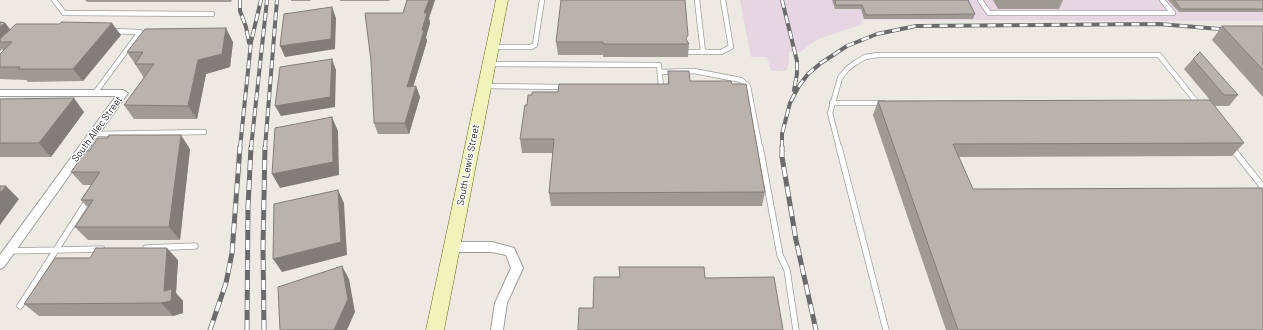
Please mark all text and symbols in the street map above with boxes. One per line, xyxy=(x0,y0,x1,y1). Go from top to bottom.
street label: South Allec Street xyxy=(69,94,125,164)
street label: South Lewis Street xyxy=(454,123,482,207)

